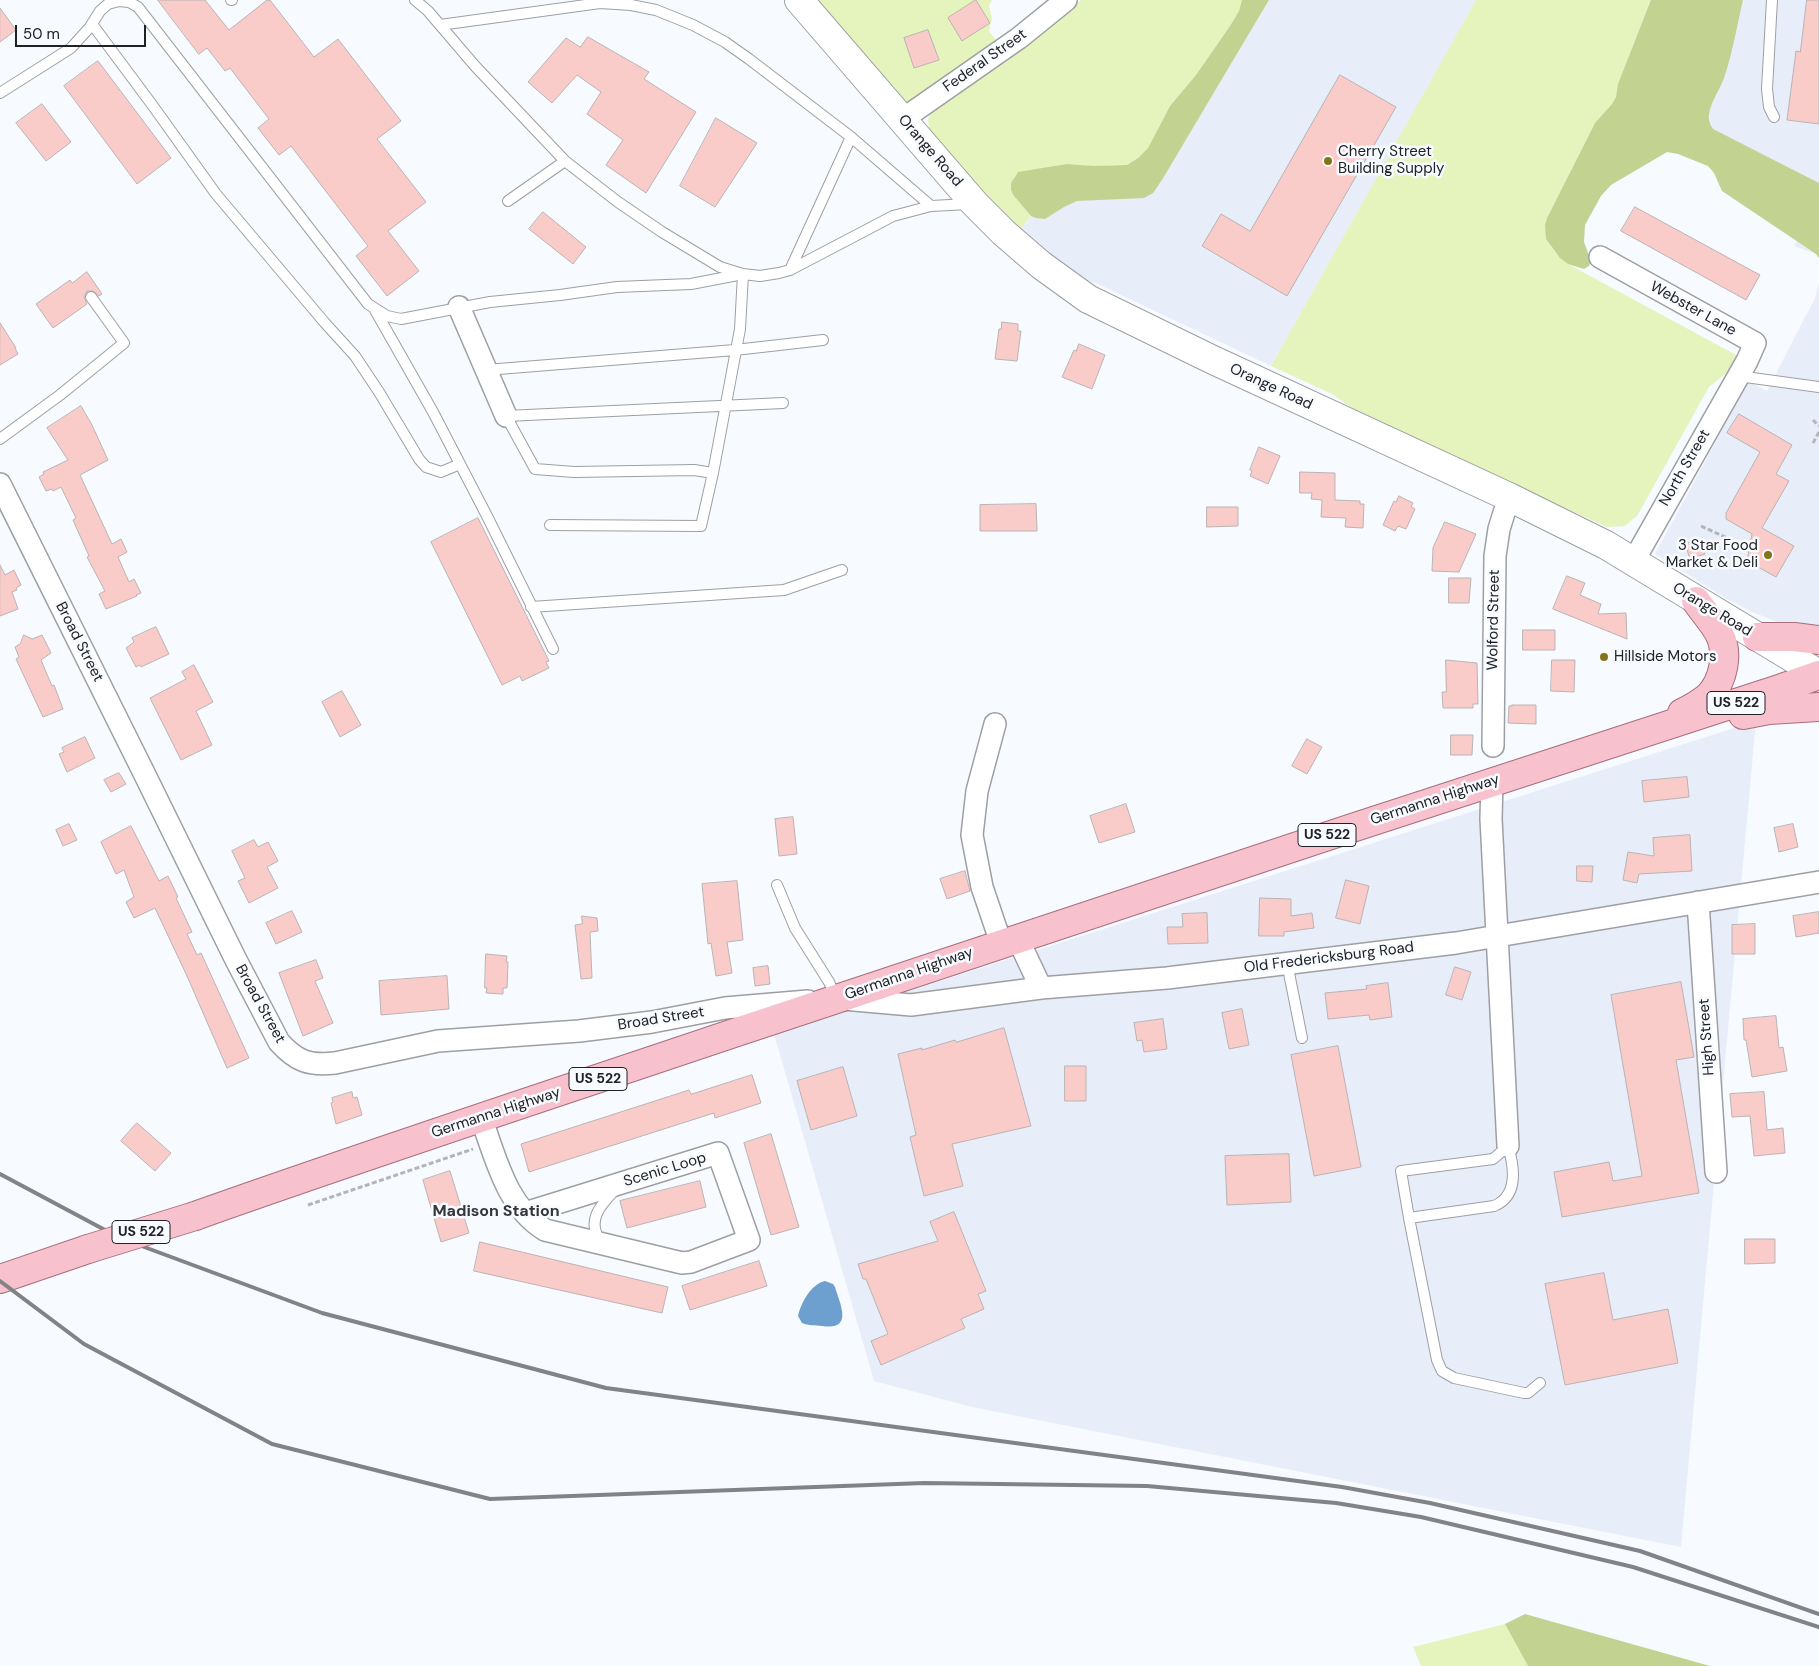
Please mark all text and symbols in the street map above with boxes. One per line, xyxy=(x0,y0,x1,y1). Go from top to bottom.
scale bar xyxy=(18,15,149,47)
text: 50 m xyxy=(23,24,60,44)
street label: Federal Street xyxy=(940,26,1030,96)
street label: Orange Road xyxy=(894,111,966,191)
place label: Cherry Street Building Supply xyxy=(1338,143,1444,178)
marker: Cherry Street Building Supply xyxy=(1322,155,1334,167)
street label: Webster Lane xyxy=(1647,278,1739,340)
street label: Orange Road xyxy=(1227,360,1315,414)
street label: North Street xyxy=(1656,426,1714,510)
place label: 3 Star Food Market & Deli xyxy=(1666,537,1758,572)
marker: 3 Star Food Market & Deli xyxy=(1762,549,1774,561)
street label: Wolford Street xyxy=(1484,569,1504,671)
street label: Orange Road xyxy=(1669,579,1755,641)
street label: Broad Street xyxy=(51,599,107,685)
place label: Hillside Motors xyxy=(1614,648,1716,666)
marker: Hillside Motors xyxy=(1598,651,1610,663)
road number: US 522 xyxy=(1707,691,1765,714)
street label: Germanna Highway xyxy=(1368,771,1502,829)
road number: US 522 xyxy=(1298,824,1356,846)
street label: Old Fredericksburg Road xyxy=(1243,939,1415,977)
street label: Germanna Highway xyxy=(842,944,976,1004)
street label: Broad Street xyxy=(231,961,289,1047)
street label: High Street xyxy=(1695,998,1719,1076)
street label: Broad Street xyxy=(616,1003,706,1035)
road number: US 522 xyxy=(569,1068,627,1090)
street label: Germanna Highway xyxy=(429,1084,563,1142)
street label: Scenic Loop xyxy=(622,1149,708,1191)
district label: Madison Station xyxy=(432,1202,560,1222)
road number: US 522 xyxy=(112,1220,170,1244)

